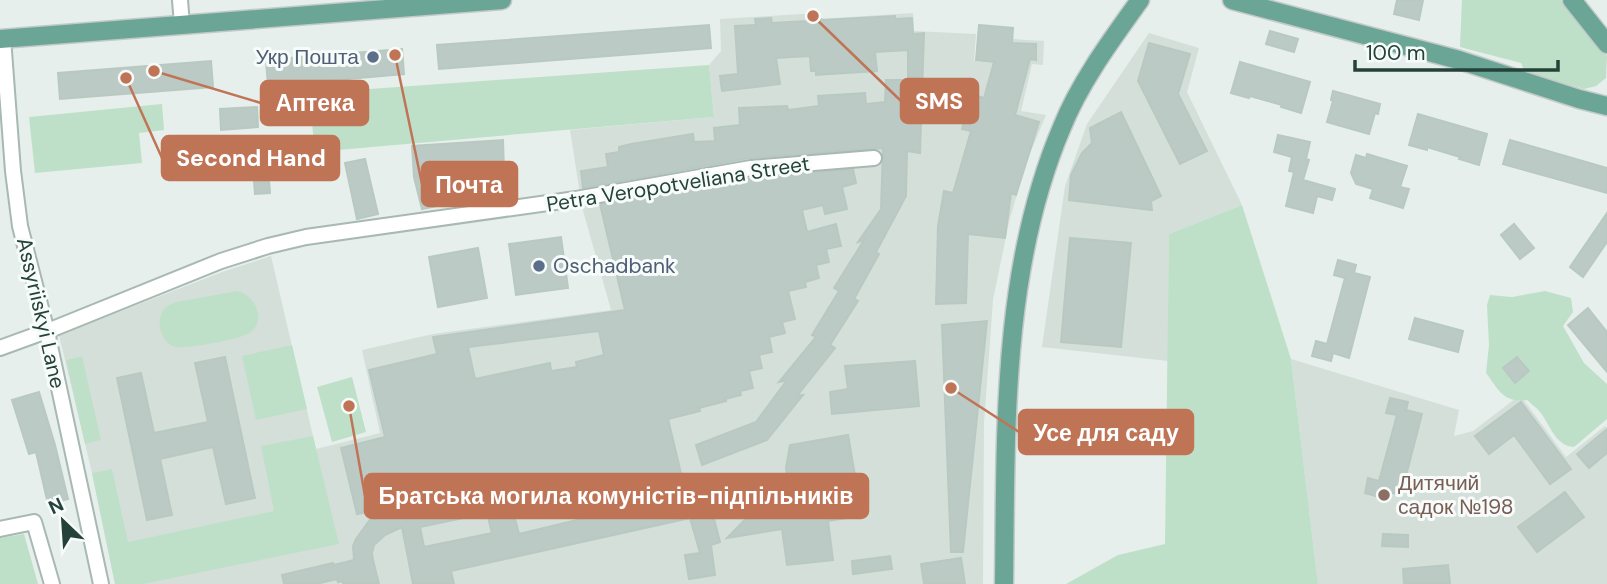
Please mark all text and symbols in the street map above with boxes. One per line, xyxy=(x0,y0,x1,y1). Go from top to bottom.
scale bar xyxy=(1355,28,1558,72)
text: 100 m xyxy=(1366,39,1426,67)
place label: Укр Пошта xyxy=(255,43,359,71)
marker: Укр Пошта xyxy=(365,49,381,65)
callout: SMS xyxy=(901,79,978,123)
callout: Аптека xyxy=(261,81,368,125)
text: SMS xyxy=(915,86,963,116)
text: Аптека xyxy=(276,88,355,118)
callout: Second Hand xyxy=(162,136,339,180)
text: Second Hand xyxy=(176,143,326,173)
street label: Petra Veropotveliana Street xyxy=(544,149,812,219)
callout: Почта xyxy=(422,162,517,206)
text: Почта xyxy=(435,170,503,200)
street label: Assyriiskyi Lane xyxy=(10,235,72,391)
place label: Oschadbank xyxy=(553,252,676,280)
marker: Oschadbank xyxy=(531,258,547,274)
callout: Усе для саду xyxy=(1019,410,1193,454)
text: Усе для саду xyxy=(1033,418,1179,448)
place label: Дитячий садок №198 xyxy=(1398,469,1514,521)
callout: Братська могила комуністів-підпільників xyxy=(365,474,868,518)
text: Братська могила комуністів-підпільників xyxy=(379,481,853,511)
north arrow xyxy=(28,486,98,556)
marker: Дитячий садок №198 xyxy=(1376,487,1392,503)
text: N xyxy=(44,492,68,520)

